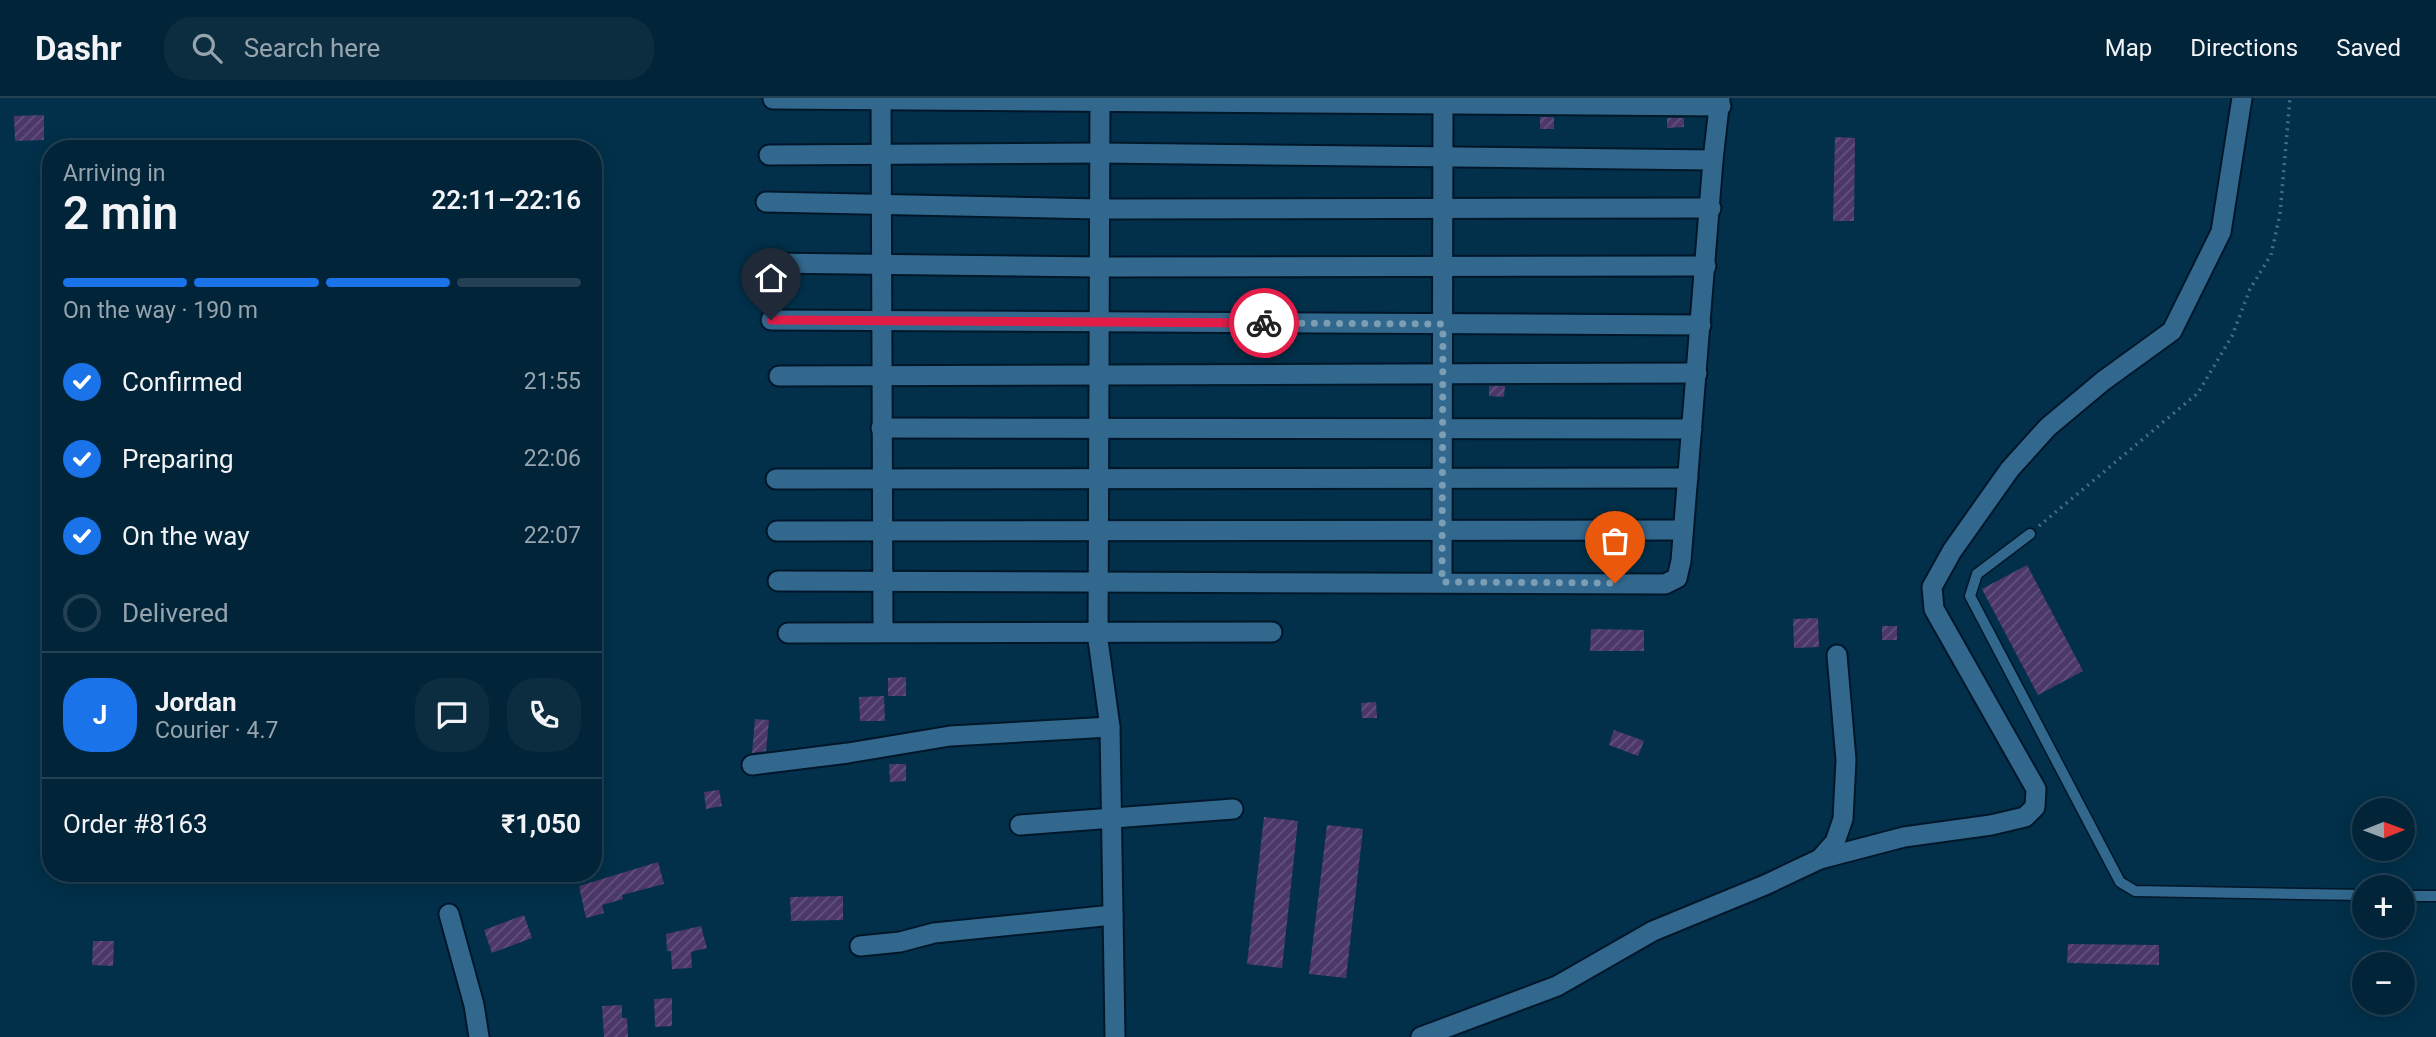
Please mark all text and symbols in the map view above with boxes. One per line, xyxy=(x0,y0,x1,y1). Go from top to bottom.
search box xyxy=(164,17,654,80)
text: Dashr xyxy=(35,29,122,68)
icon: search xyxy=(188,29,226,67)
text: Search here xyxy=(244,33,380,63)
text: Map xyxy=(2105,34,2152,62)
text: Directions xyxy=(2190,34,2298,62)
text: Saved xyxy=(2336,34,2401,62)
text: Arriving in xyxy=(63,160,166,187)
text: 22:11–22:16 xyxy=(431,185,581,215)
text: 2 min xyxy=(63,186,178,240)
pin xyxy=(741,248,801,320)
icon: home xyxy=(752,259,790,297)
courier xyxy=(1229,288,1299,358)
text: On the way · 190 m xyxy=(63,297,258,324)
icon: bike xyxy=(1245,304,1283,342)
icon: check xyxy=(63,363,101,401)
text: Confirmed xyxy=(122,367,243,397)
text: 21:55 xyxy=(524,368,581,395)
icon: check xyxy=(63,440,101,478)
text: Preparing xyxy=(122,444,234,474)
text: 22:06 xyxy=(524,445,581,472)
pin xyxy=(1585,511,1645,583)
icon: check xyxy=(63,517,101,555)
text: On the way xyxy=(122,521,250,551)
text: 22:07 xyxy=(524,522,581,549)
icon: bag xyxy=(1596,522,1634,560)
text: Delivered xyxy=(122,598,229,628)
button: chat xyxy=(415,678,489,752)
button: phone xyxy=(507,678,581,752)
text: Jordan xyxy=(155,687,237,717)
text: J xyxy=(93,700,107,730)
text: Courier · 4.7 xyxy=(155,717,278,744)
north arrow xyxy=(2352,798,2415,861)
map controls xyxy=(2352,798,2415,1015)
text: Order #8163 xyxy=(63,809,208,839)
text: ₹1,050 xyxy=(501,809,581,839)
button: + xyxy=(2352,875,2415,938)
button: − xyxy=(2352,952,2415,1015)

